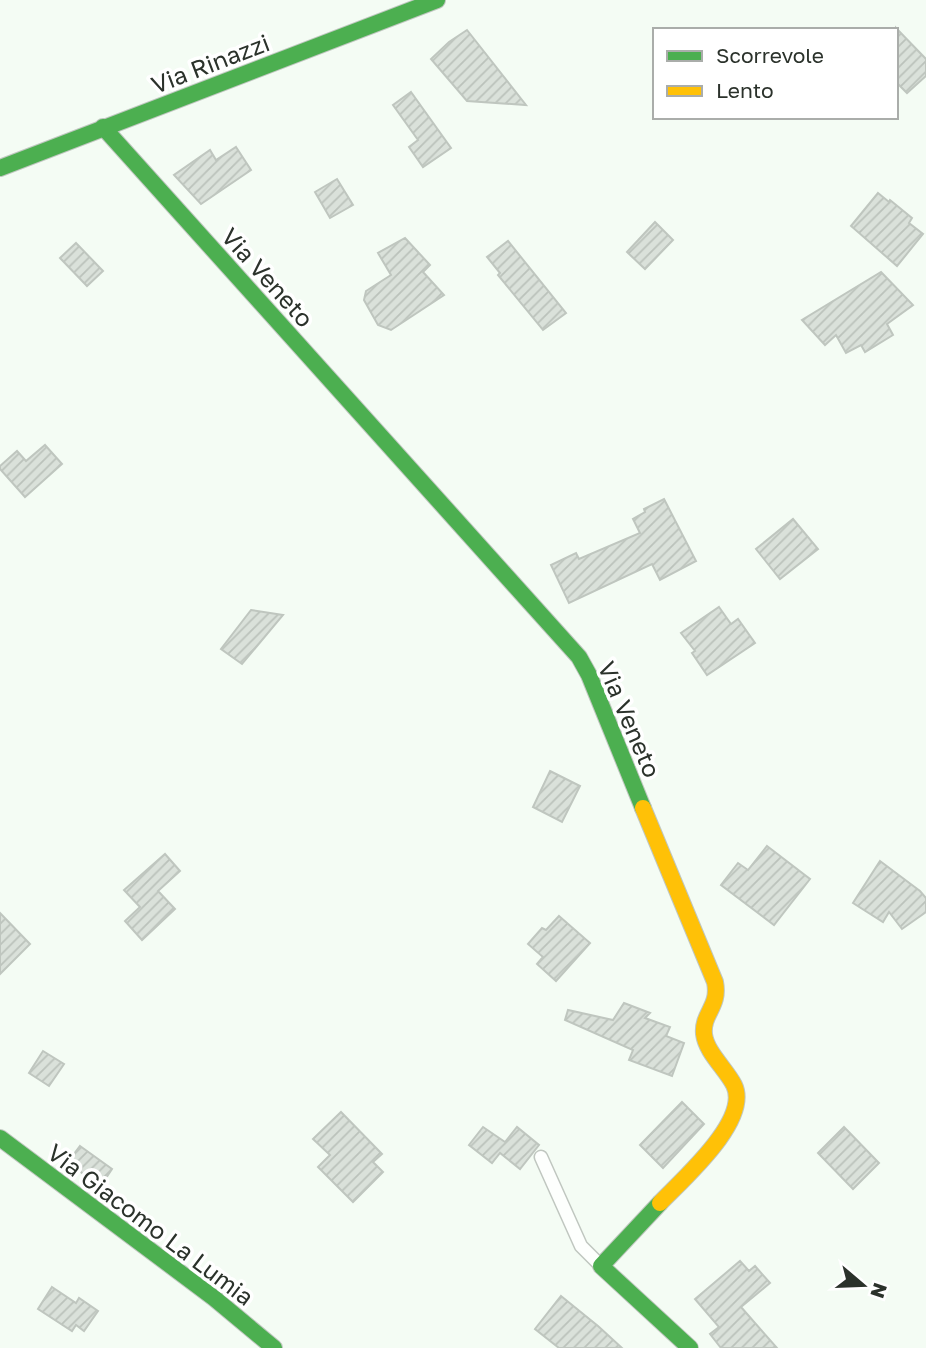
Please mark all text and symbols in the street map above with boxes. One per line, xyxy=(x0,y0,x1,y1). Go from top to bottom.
street label: Via Rinazzi xyxy=(147,27,273,99)
legend xyxy=(653,28,898,119)
text: Scorrevole xyxy=(716,42,824,68)
text: Lento xyxy=(716,77,774,103)
street label: Via Veneto xyxy=(216,221,320,333)
street label: Via Veneto xyxy=(593,657,667,781)
street label: Via Giacomo La Lumia xyxy=(42,1137,260,1311)
north arrow xyxy=(828,1250,898,1320)
text: N xyxy=(866,1280,893,1301)

